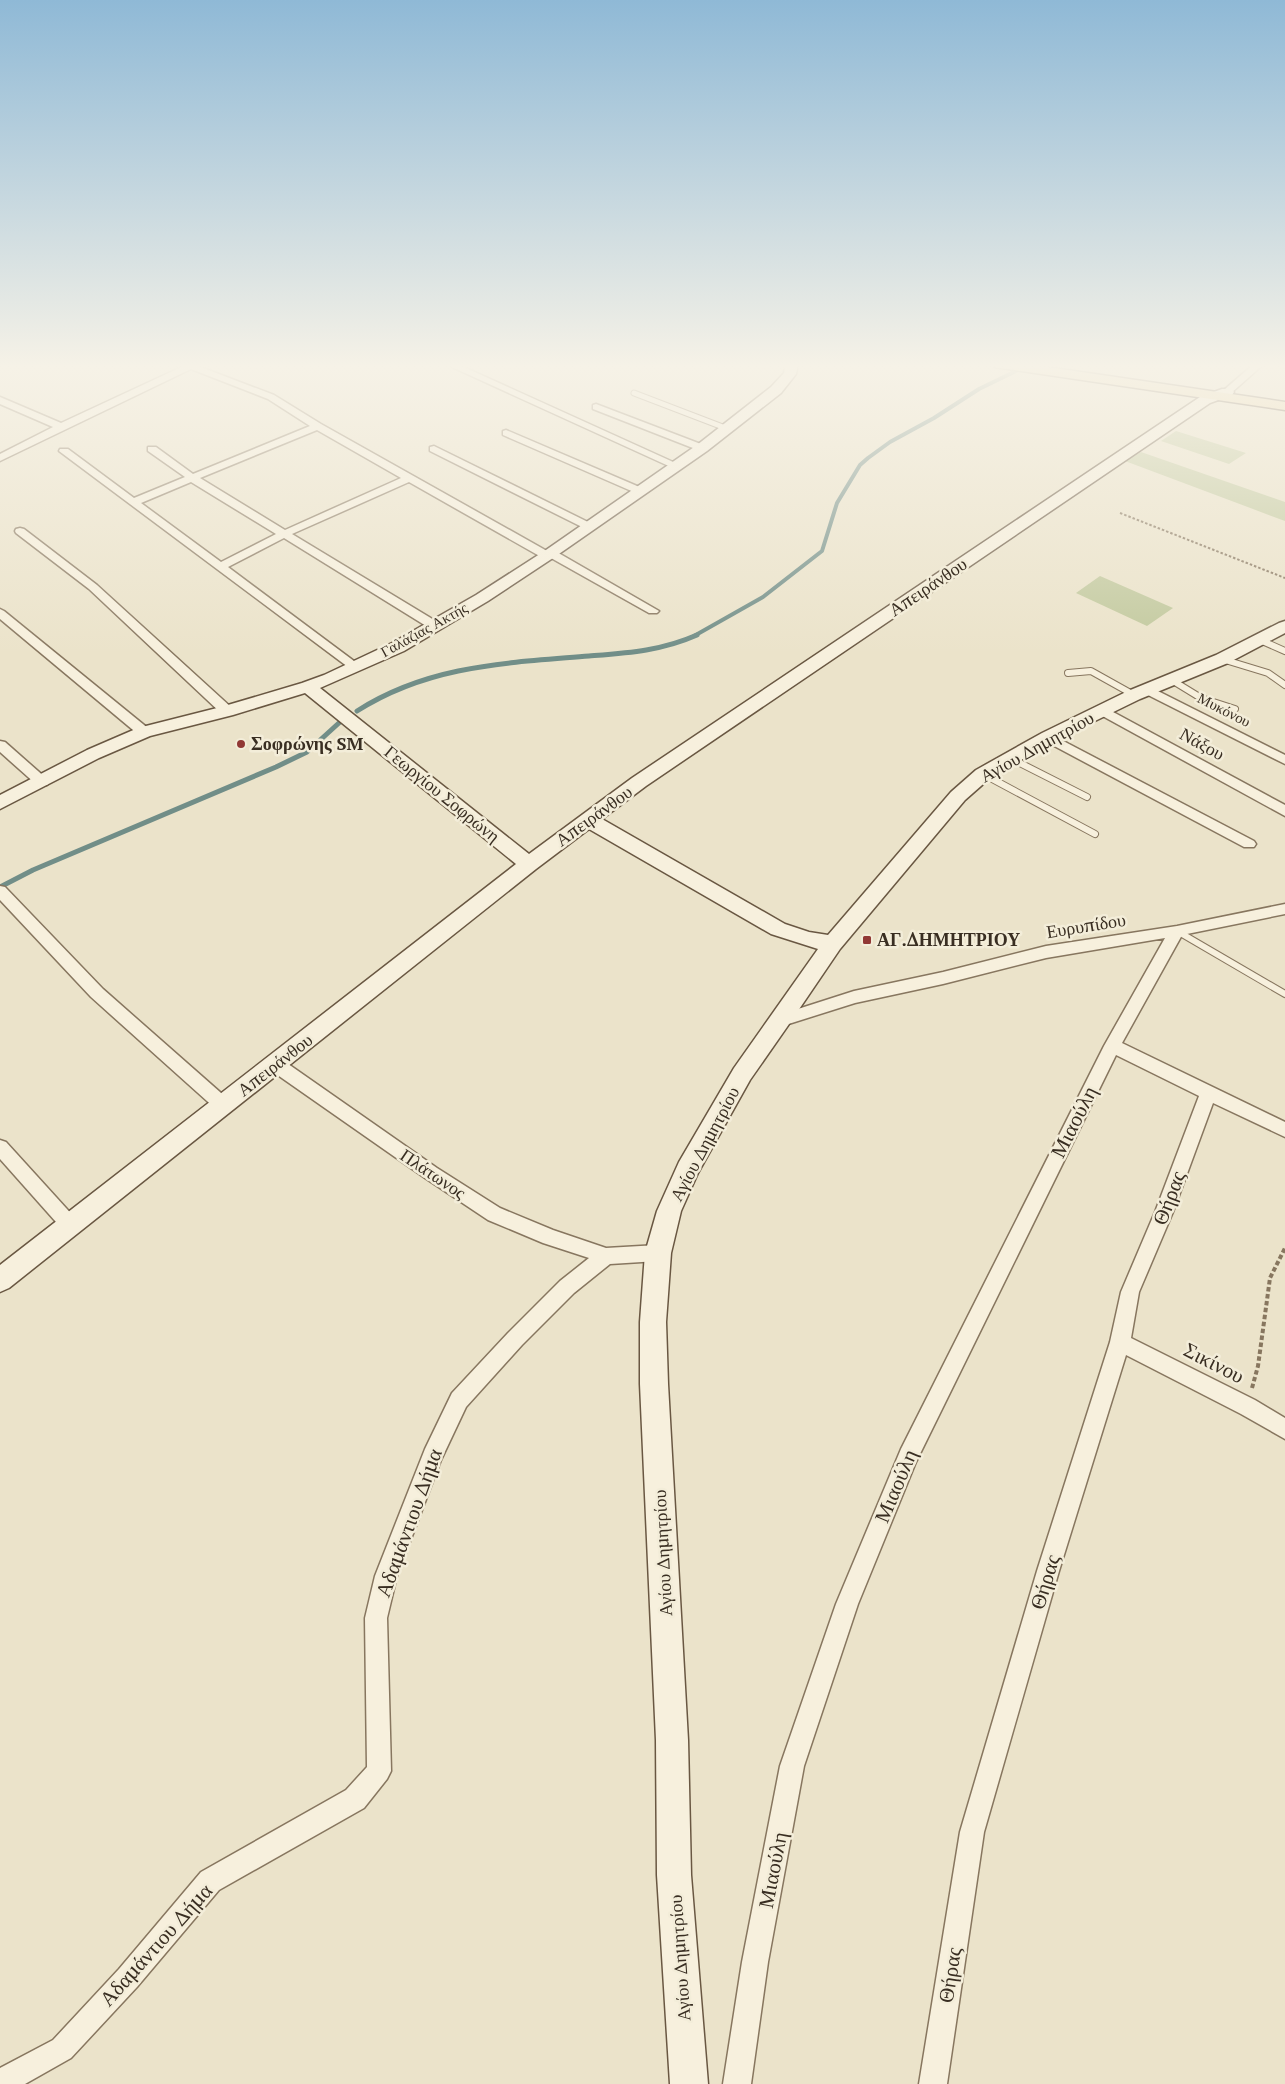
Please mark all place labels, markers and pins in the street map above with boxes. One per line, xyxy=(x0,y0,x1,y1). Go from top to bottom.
place label: Σοφρώνης SM xyxy=(251,731,364,755)
marker: Σοφρώνης SM xyxy=(235,738,247,750)
place label: ΑΓ.ΔΗΜΗΤΡΙΟΥ xyxy=(877,927,1020,951)
marker: ΑΓ.ΔΗΜΗΤΡΙΟΥ xyxy=(861,934,873,946)

